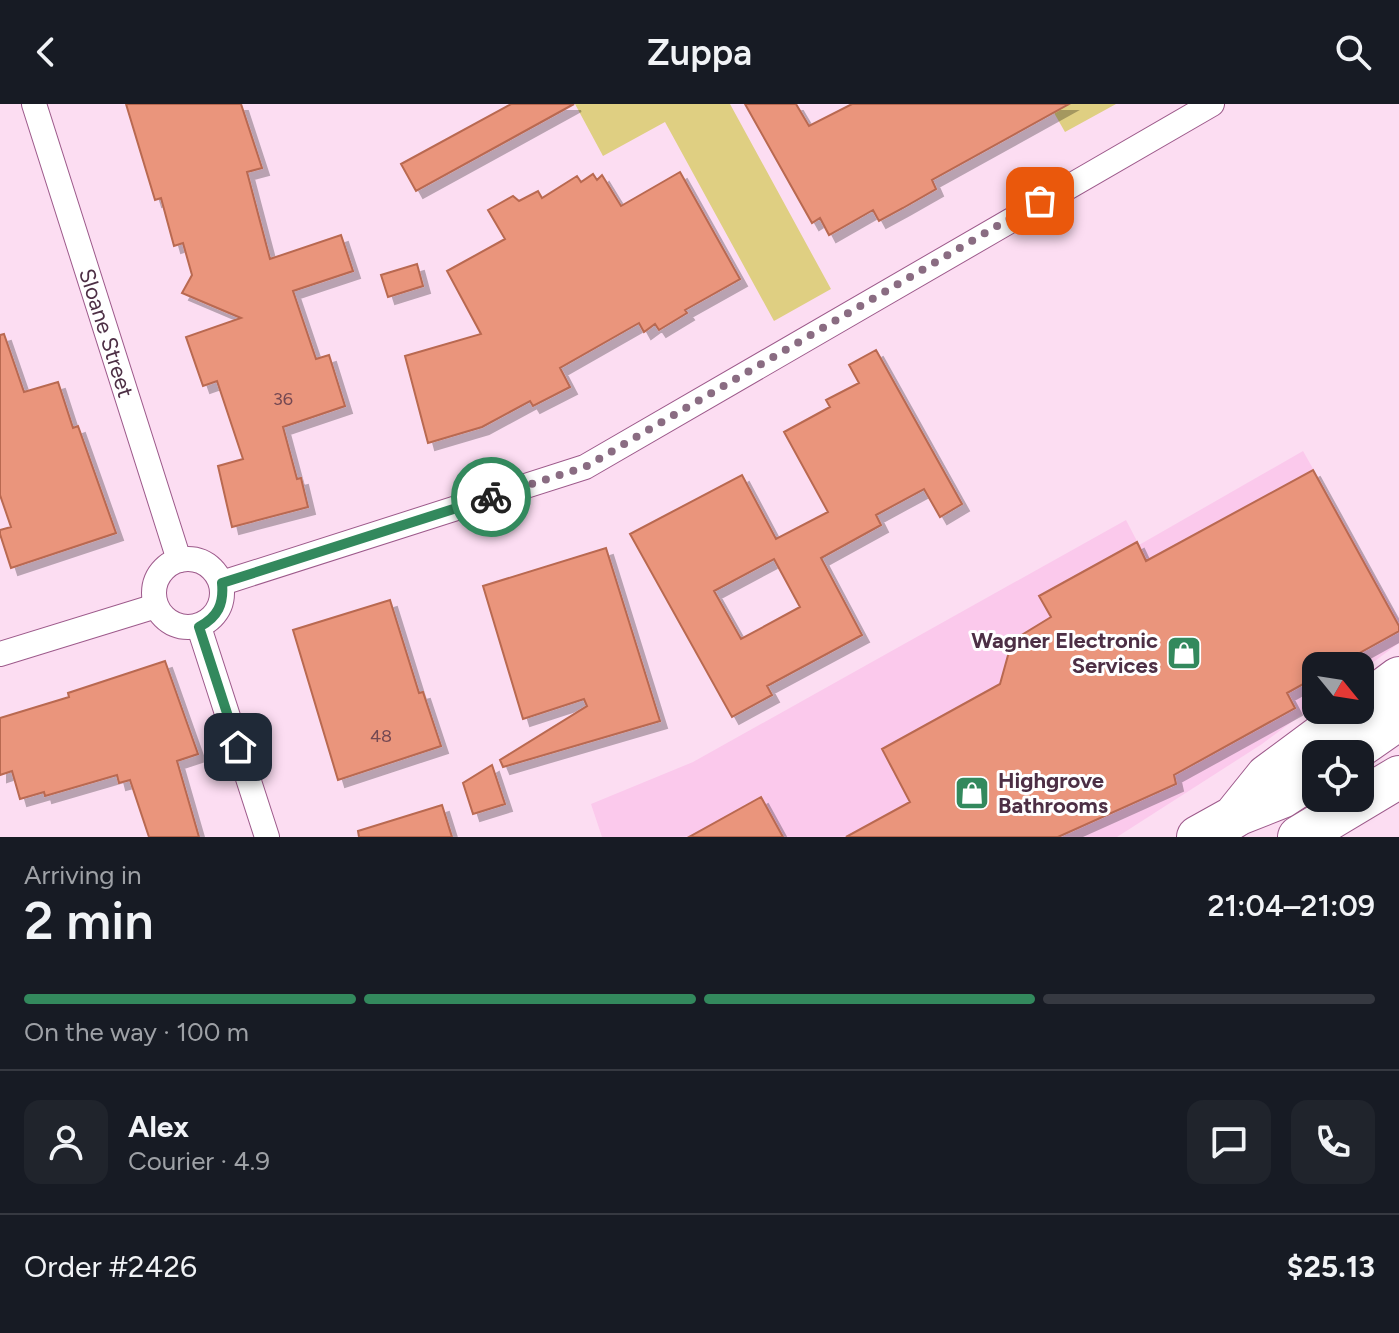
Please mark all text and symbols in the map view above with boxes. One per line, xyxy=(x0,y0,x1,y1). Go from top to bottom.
icon: back xyxy=(24,30,68,74)
icon: search xyxy=(1331,30,1375,74)
text: Zuppa xyxy=(647,31,752,74)
pin xyxy=(1006,167,1074,235)
icon: bag xyxy=(1018,179,1062,223)
street label: Sloane Street xyxy=(74,265,140,401)
house number: 36 xyxy=(273,388,293,410)
courier xyxy=(451,457,531,537)
icon: bike xyxy=(469,475,513,519)
place label: Wagner Electronic Services xyxy=(971,627,1158,679)
shop icon: Wagner Electronic Services xyxy=(1165,634,1203,672)
north arrow xyxy=(1302,652,1374,724)
map controls xyxy=(1302,652,1374,812)
pin xyxy=(204,713,272,781)
icon: home xyxy=(216,725,260,769)
house number: 48 xyxy=(370,725,392,747)
button: locate xyxy=(1302,740,1374,812)
place label: Highgrove Bathrooms xyxy=(998,767,1108,819)
shop icon: Highgrove Bathrooms xyxy=(953,774,991,812)
text: Arriving in xyxy=(24,859,142,891)
text: 21:04–21:09 xyxy=(1207,887,1375,924)
text: 2 min xyxy=(24,890,153,952)
text: On the way · 100 m xyxy=(24,1016,249,1048)
button: person xyxy=(24,1100,108,1184)
button: chat xyxy=(1187,1100,1271,1184)
button: phone xyxy=(1291,1100,1375,1184)
text: Alex xyxy=(128,1108,189,1145)
text: Courier · 4.9 xyxy=(128,1145,270,1177)
text: Order #2426 xyxy=(24,1248,197,1285)
text: $25.13 xyxy=(1287,1248,1375,1285)

